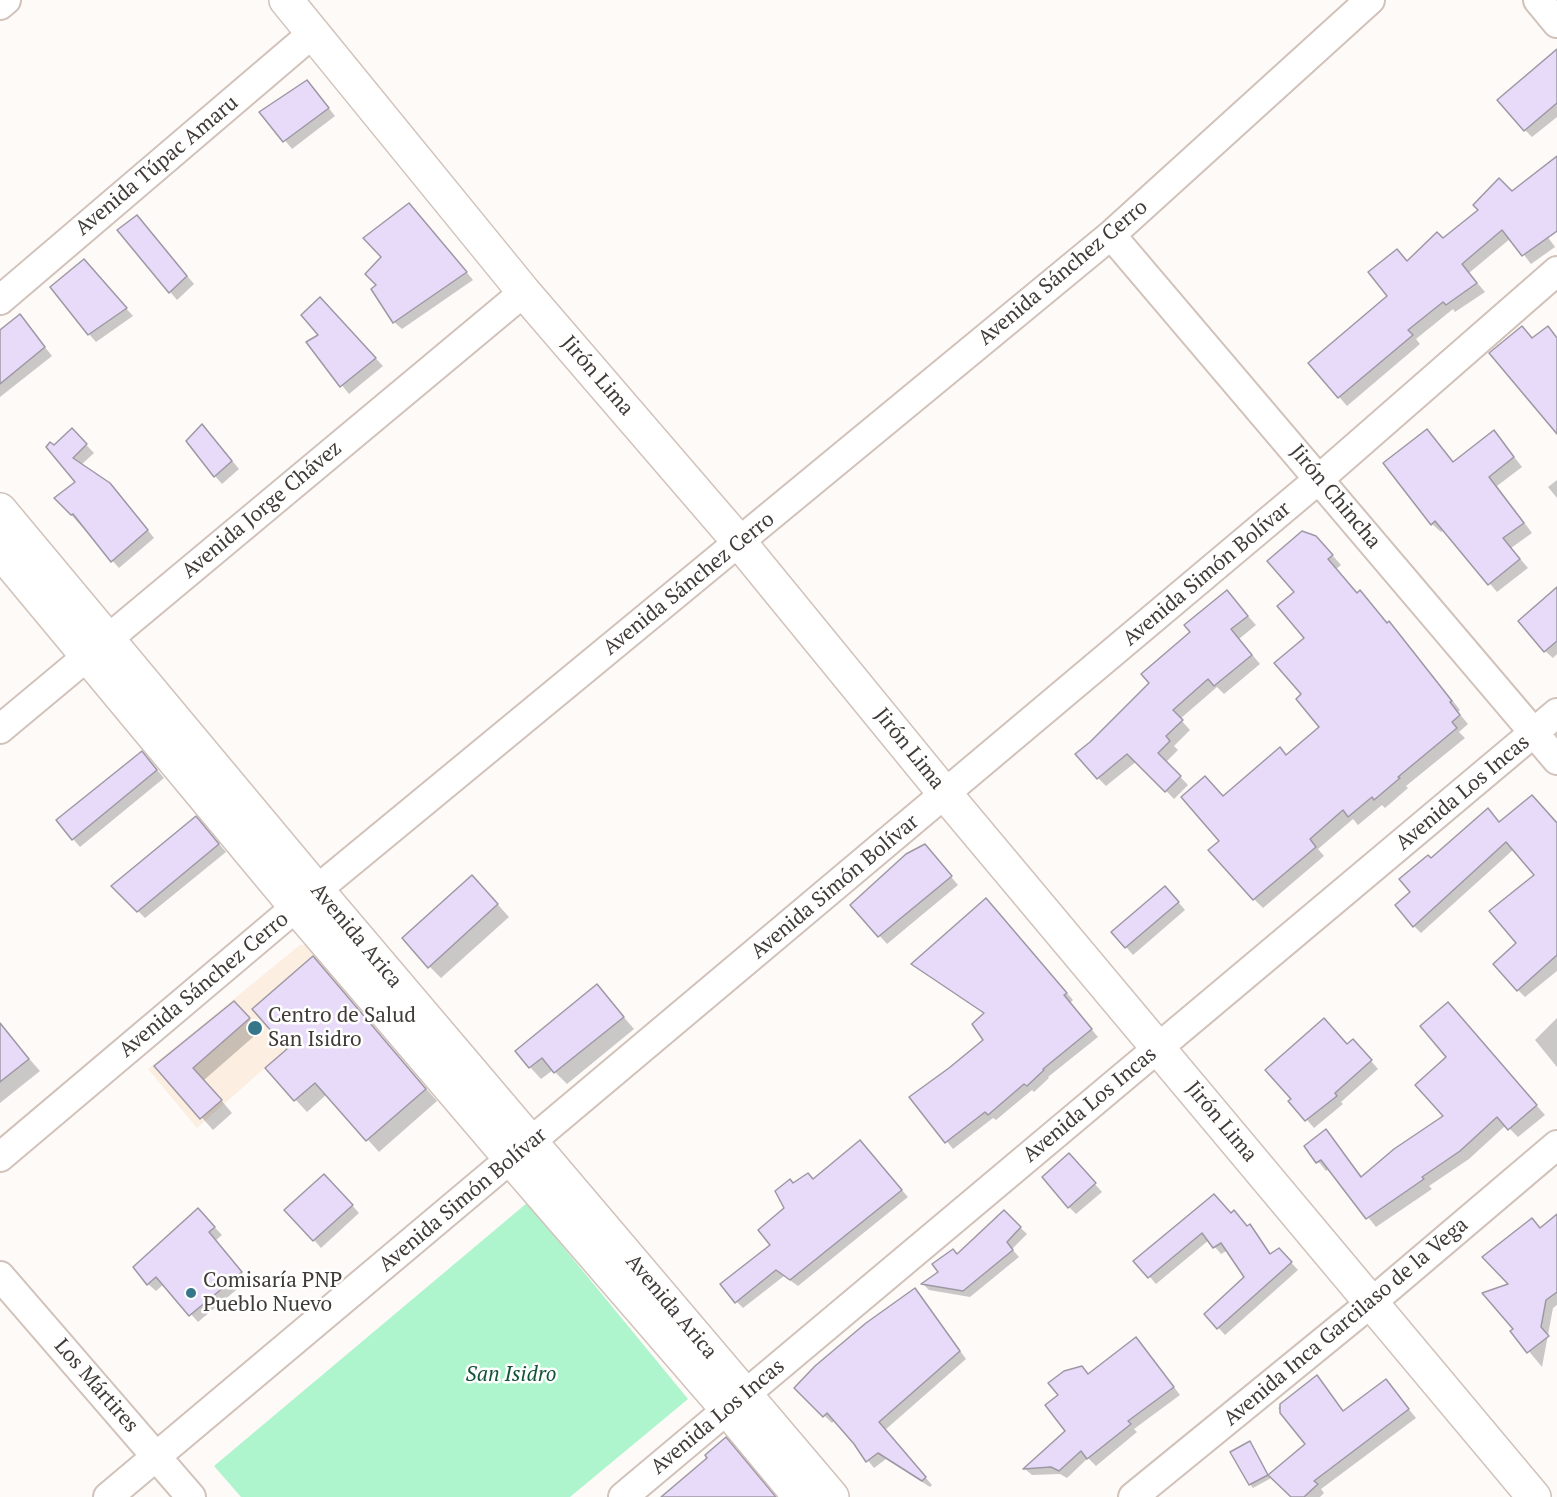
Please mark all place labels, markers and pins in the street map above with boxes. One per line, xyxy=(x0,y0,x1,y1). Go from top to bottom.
place label: Centro de Salud San Isidro xyxy=(268,1003,416,1053)
marker: Centro de Salud San Isidro xyxy=(246,1019,264,1037)
place label: Comisaría PNP Pueblo Nuevo xyxy=(203,1268,342,1318)
marker: Comisaría PNP Pueblo Nuevo xyxy=(184,1286,198,1300)

